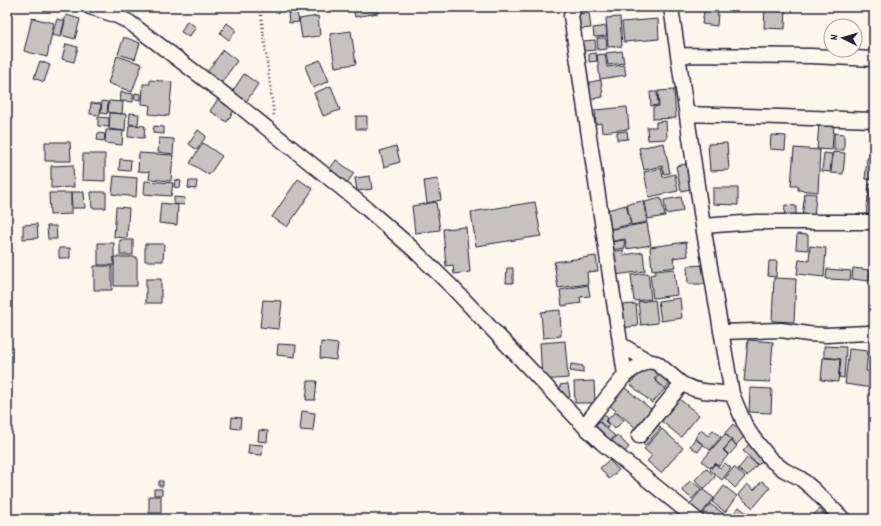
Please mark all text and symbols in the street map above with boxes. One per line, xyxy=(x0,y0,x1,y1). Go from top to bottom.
north arrow xyxy=(823,18,863,58)
text: N xyxy=(827,33,843,41)

